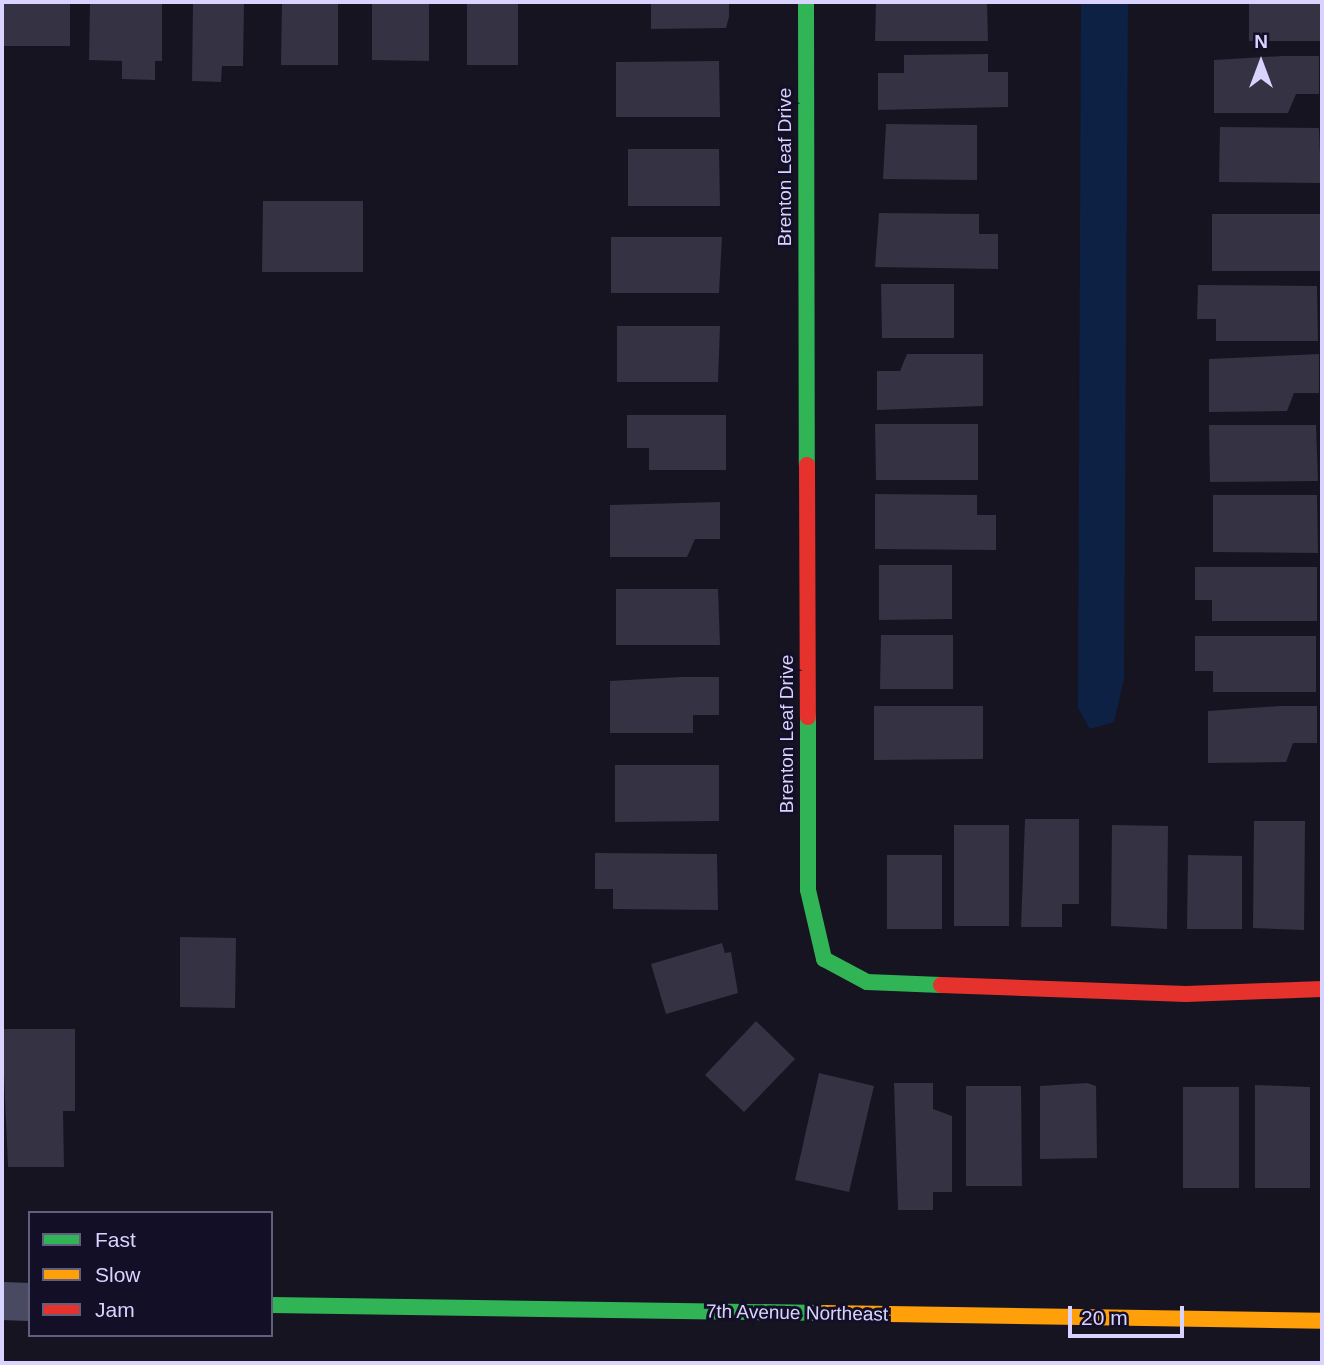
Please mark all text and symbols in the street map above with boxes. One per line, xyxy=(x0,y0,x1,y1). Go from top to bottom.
north arrow xyxy=(1226,28,1296,98)
text: N xyxy=(1254,31,1268,52)
street label: Brenton Leaf Drive xyxy=(774,88,796,246)
street label: Brenton Leaf Drive xyxy=(776,655,798,813)
legend xyxy=(28,1211,273,1337)
text: Fast xyxy=(95,1228,136,1251)
text: Slow xyxy=(95,1263,141,1286)
scale bar xyxy=(1072,1292,1188,1336)
text: Jam xyxy=(95,1298,135,1321)
street label: 7th Avenue Northeast xyxy=(705,1300,889,1326)
text: 20 m xyxy=(1081,1306,1128,1329)

